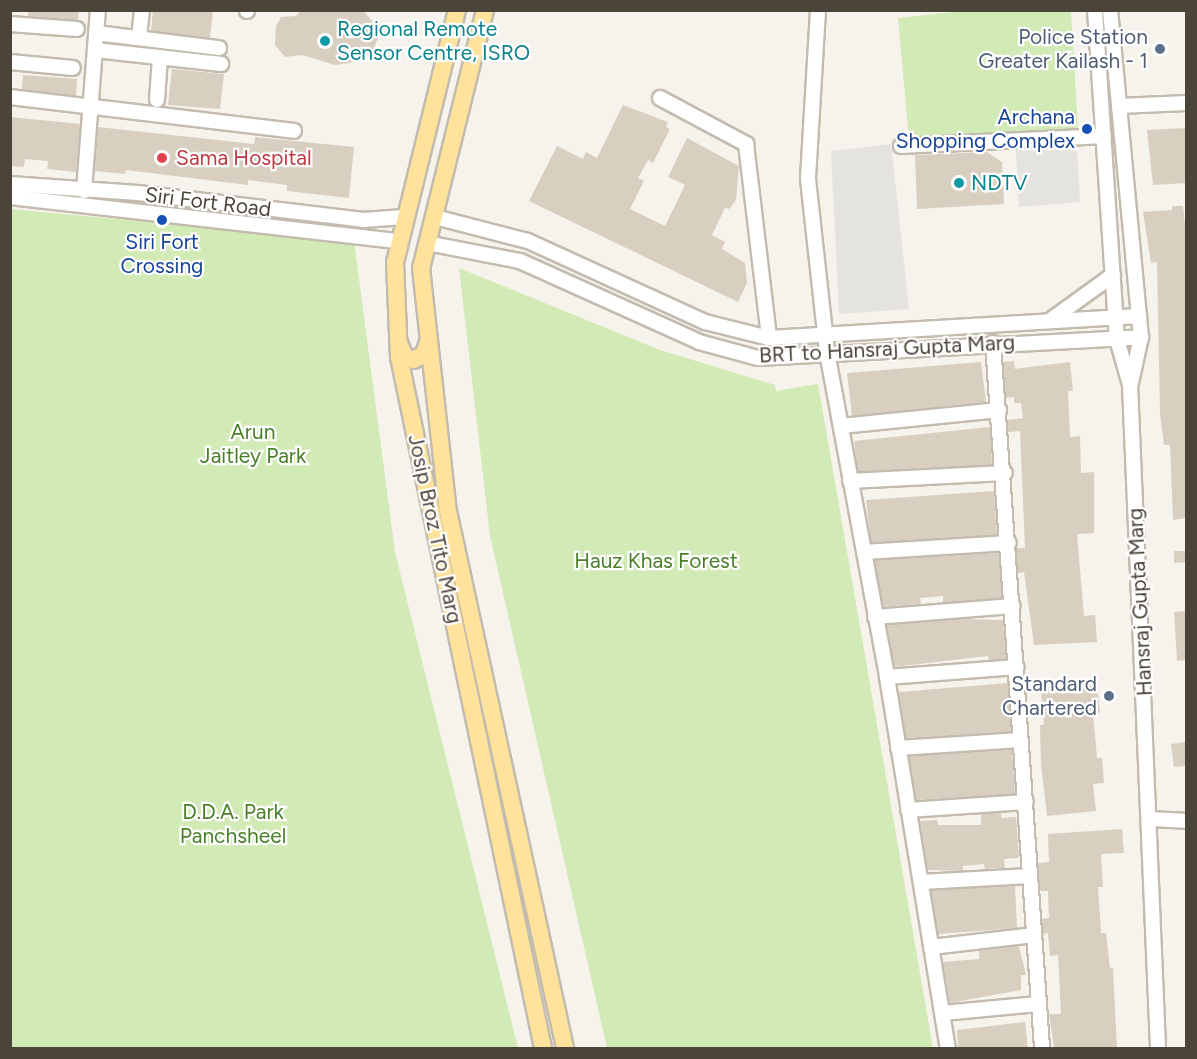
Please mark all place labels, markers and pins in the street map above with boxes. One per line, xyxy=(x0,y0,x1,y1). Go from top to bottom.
place label: Regional Remote Sensor Centre, ISRO xyxy=(337,16,530,66)
place label: Police Station Greater Kailash - 1 xyxy=(978,24,1148,74)
marker: Regional Remote Sensor Centre, ISRO xyxy=(318,34,332,48)
marker: Police Station Greater Kailash - 1 xyxy=(1153,42,1167,56)
place label: Archana Shopping Complex xyxy=(896,104,1075,154)
marker: Archana Shopping Complex xyxy=(1080,122,1094,136)
place label: Sama Hospital xyxy=(176,145,312,171)
marker: Sama Hospital xyxy=(153,149,171,167)
place label: NDTV xyxy=(971,170,1028,196)
marker: NDTV xyxy=(952,176,966,190)
marker: Siri Fort Crossing xyxy=(155,213,169,227)
place label: Siri Fort Crossing xyxy=(121,229,203,279)
place label: Standard Chartered xyxy=(1002,671,1097,721)
marker: Standard Chartered xyxy=(1102,689,1116,703)

